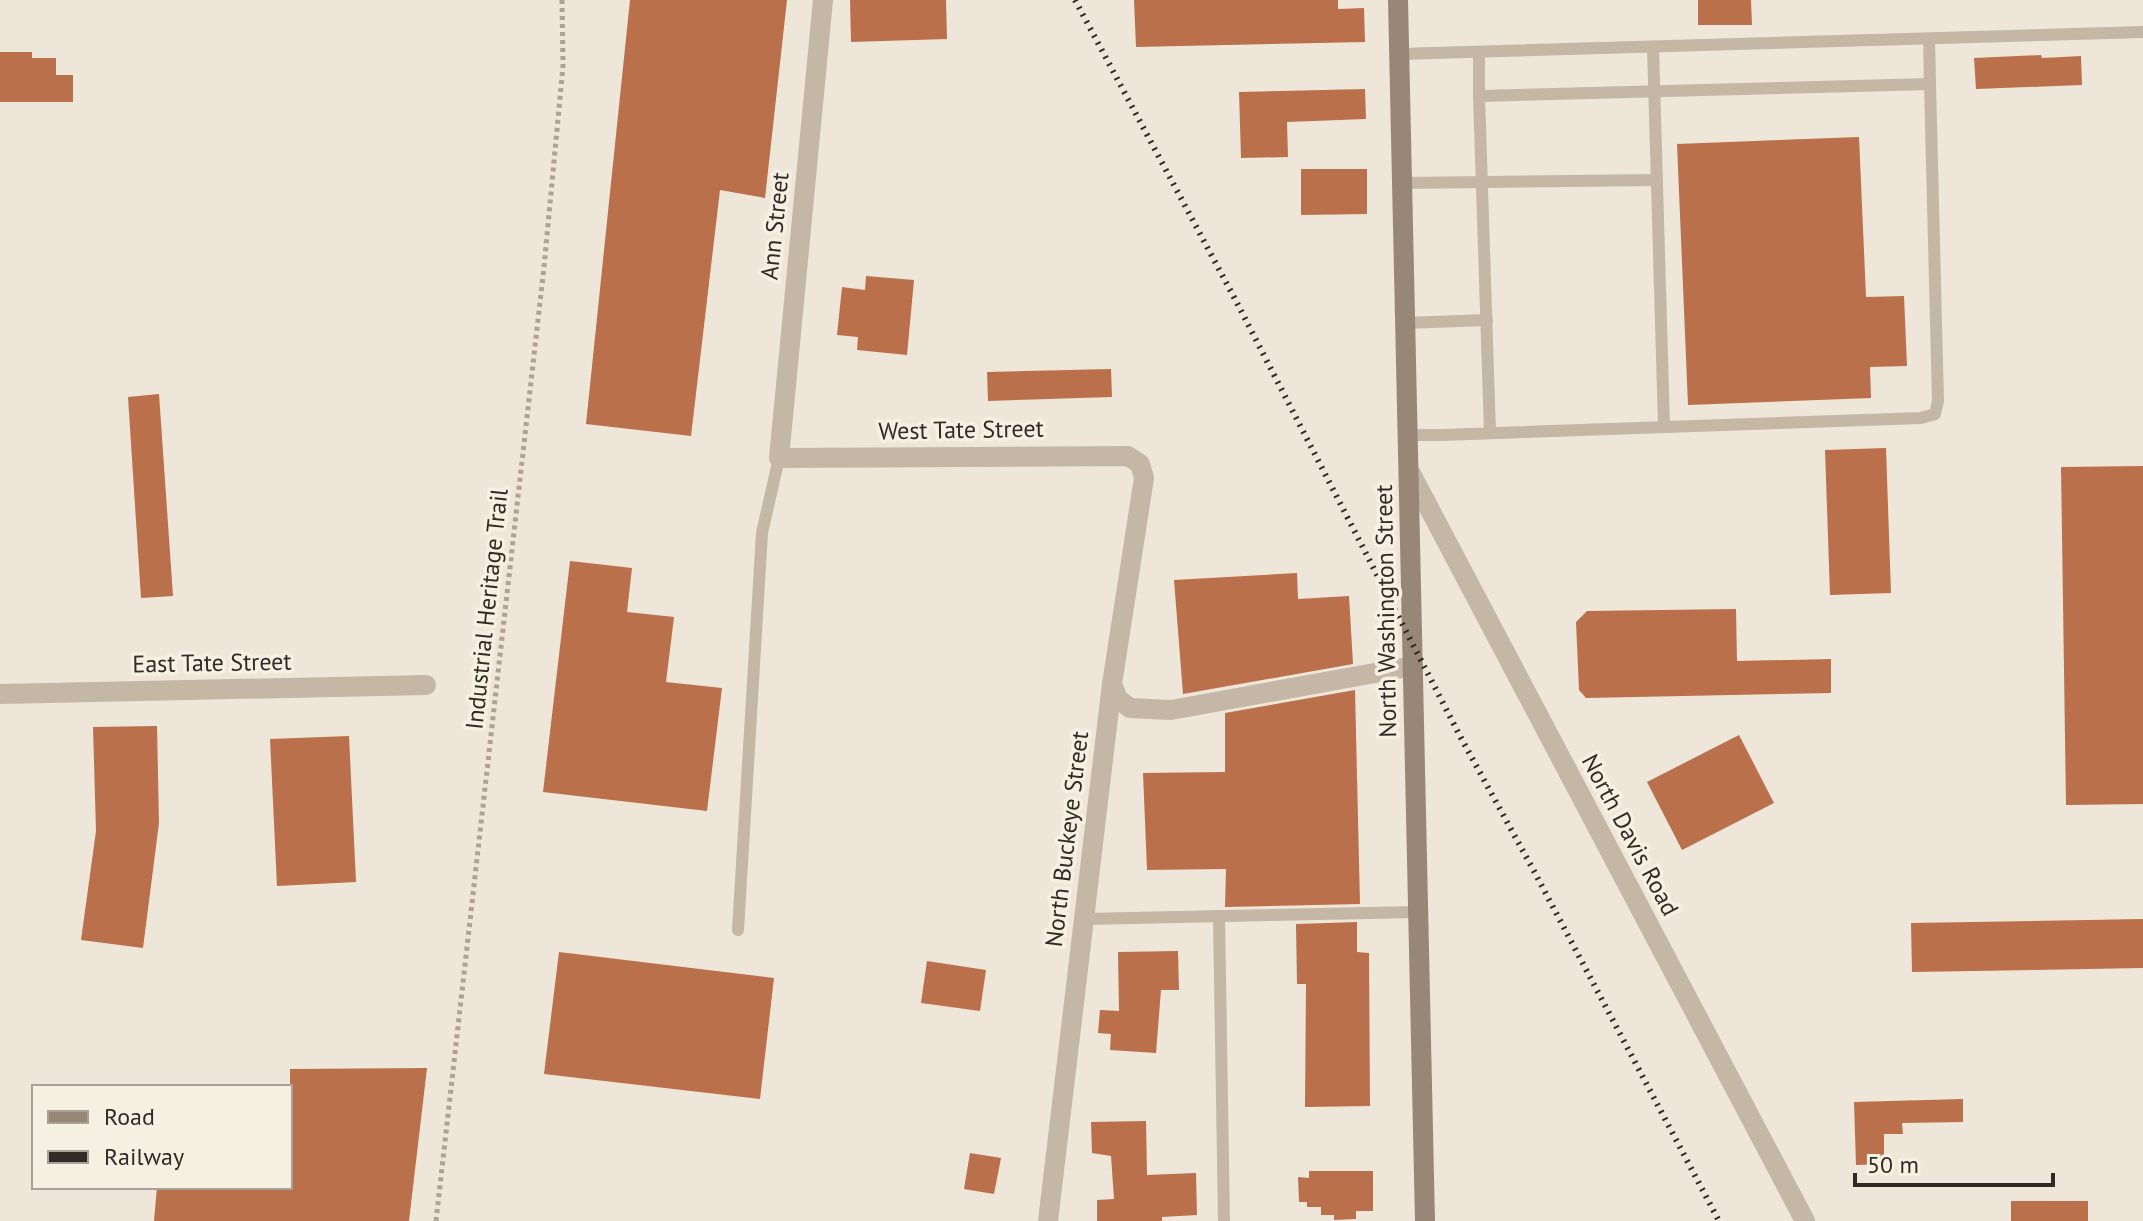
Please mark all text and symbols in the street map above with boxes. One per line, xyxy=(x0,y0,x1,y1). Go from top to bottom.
street label: Ann Street xyxy=(753,171,796,281)
street label: West Tate Street xyxy=(878,413,1044,446)
street label: North Washington Street xyxy=(1368,484,1403,738)
street label: Industrial Heritage Trail xyxy=(458,487,515,731)
street label: East Tate Street xyxy=(132,646,292,679)
street label: North Buckeye Street xyxy=(1038,729,1095,949)
street label: North Davis Road xyxy=(1575,749,1686,921)
legend xyxy=(32,1085,292,1189)
text: Road xyxy=(104,1101,155,1132)
scale bar xyxy=(1855,1137,2053,1187)
text: Railway xyxy=(104,1141,184,1172)
text: 50 m xyxy=(1867,1149,1919,1180)

